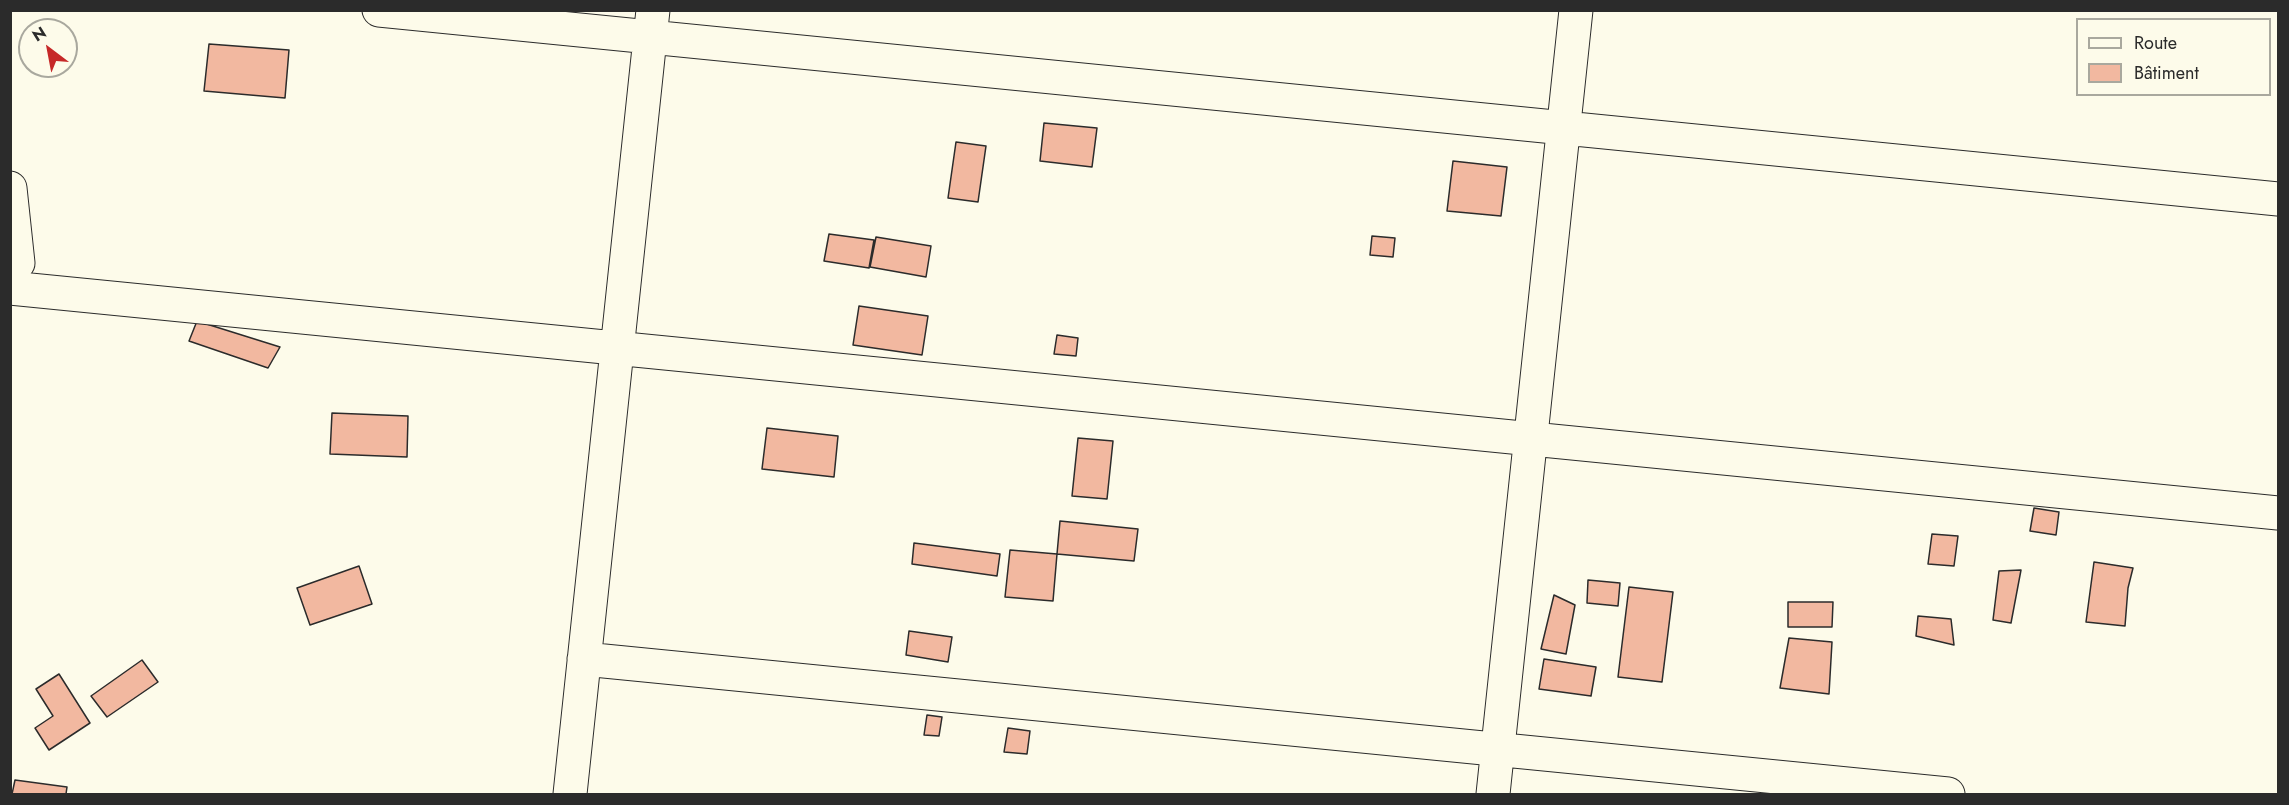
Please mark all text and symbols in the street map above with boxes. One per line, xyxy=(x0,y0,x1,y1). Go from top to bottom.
north arrow xyxy=(18,18,78,78)
legend xyxy=(2076,18,2271,96)
text: N xyxy=(28,21,51,47)
text: Route xyxy=(2134,30,2177,56)
text: Bâtiment xyxy=(2134,60,2199,86)

